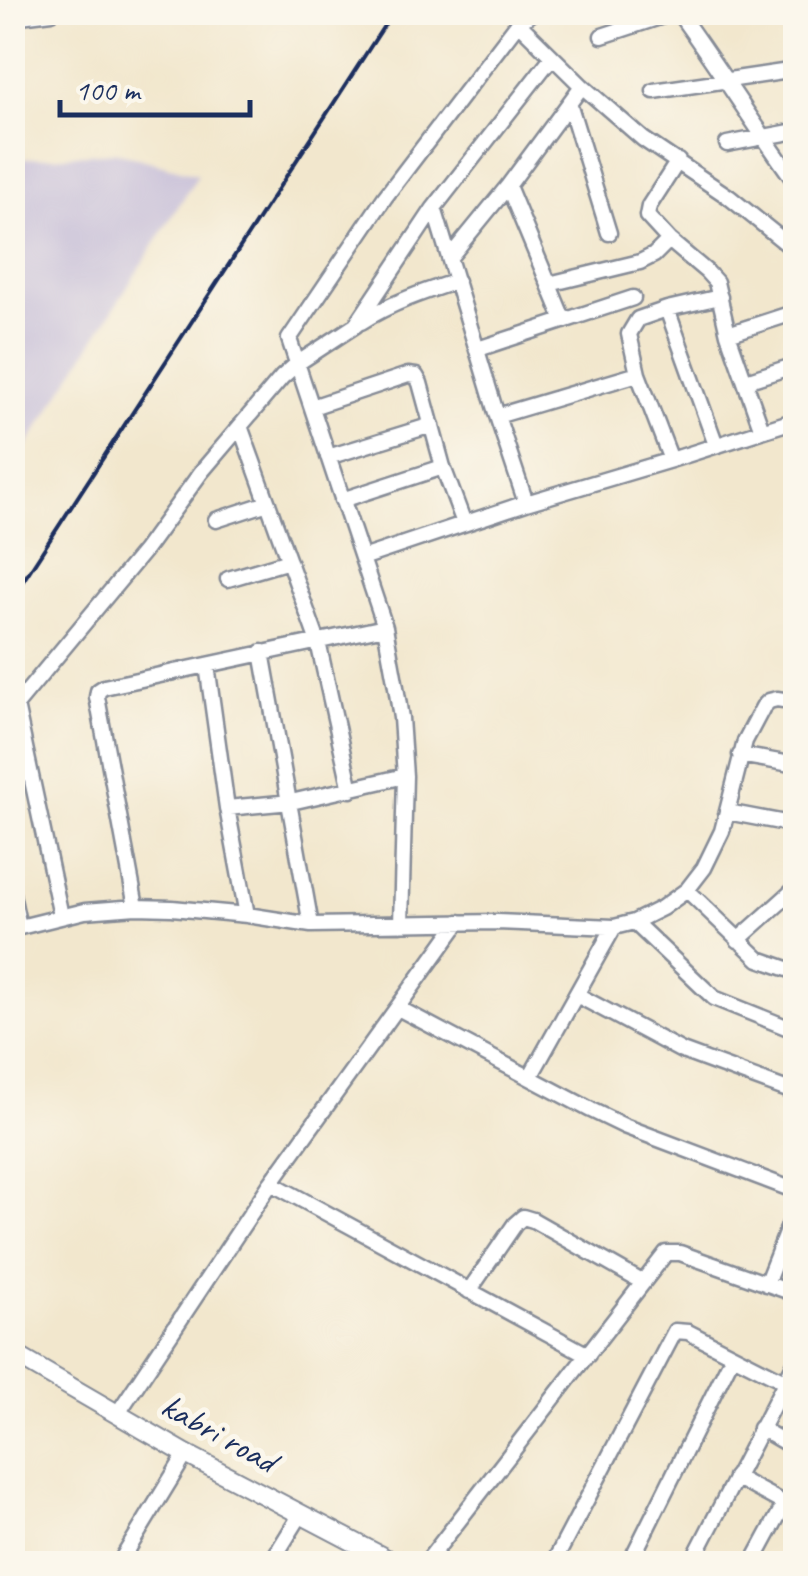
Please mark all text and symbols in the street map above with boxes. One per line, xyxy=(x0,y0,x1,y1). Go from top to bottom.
scale bar xyxy=(60,55,250,117)
text: 100 m xyxy=(75,71,142,109)
street label: kabri road xyxy=(153,1383,289,1486)

